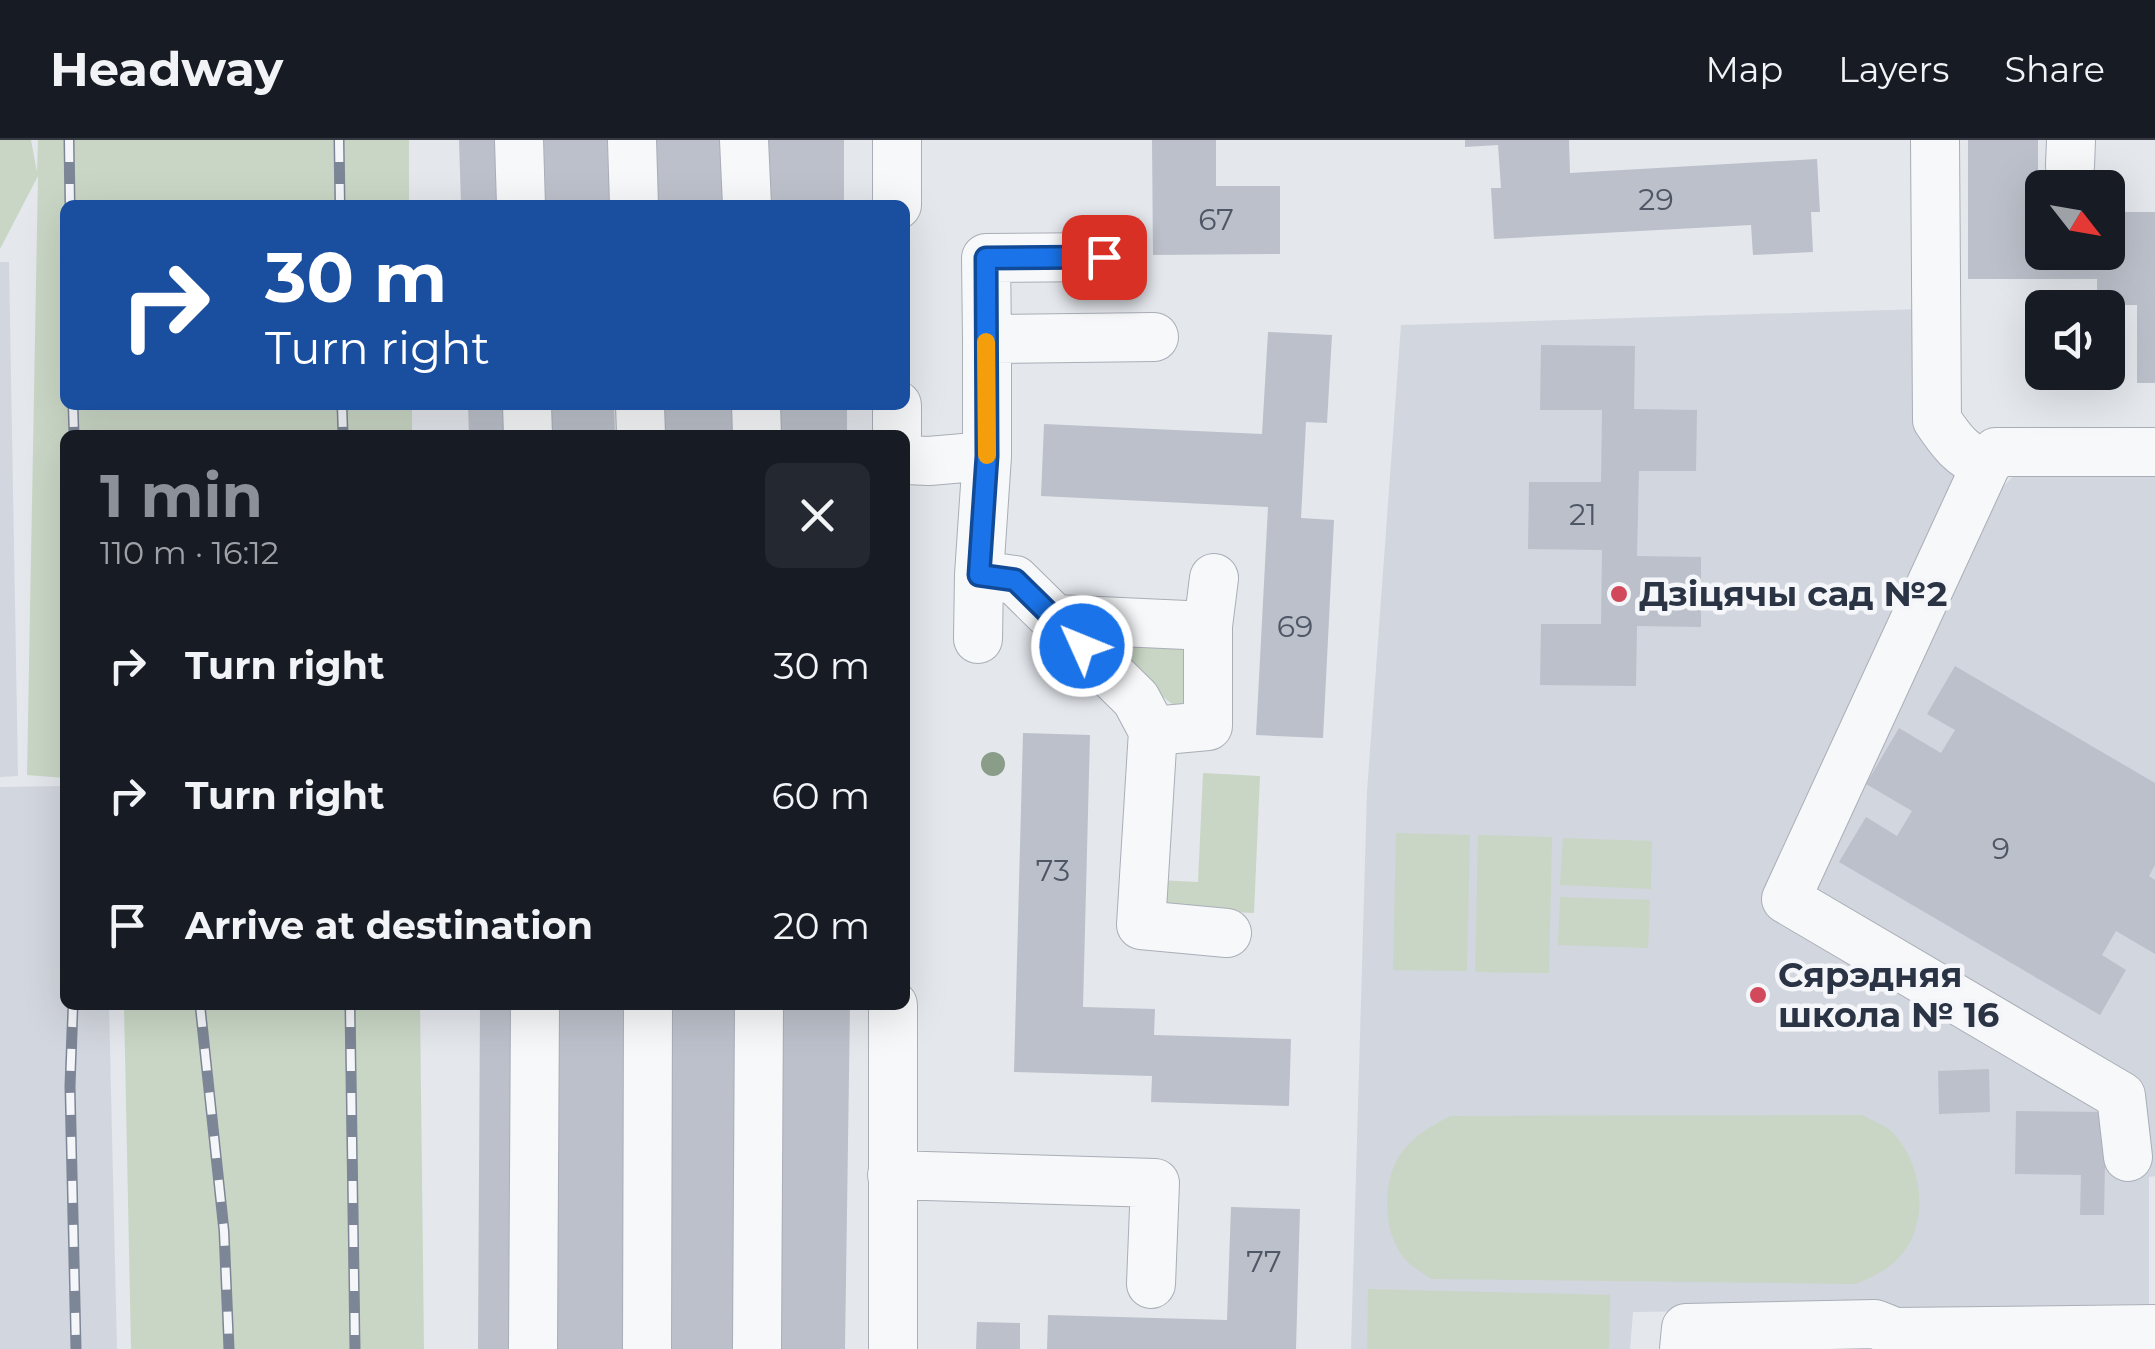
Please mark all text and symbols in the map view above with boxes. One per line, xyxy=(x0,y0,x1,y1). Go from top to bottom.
text: Headway xyxy=(50,40,283,98)
text: Map xyxy=(1705,48,1783,91)
text: Layers xyxy=(1838,48,1949,91)
text: Share xyxy=(2004,48,2105,91)
north arrow xyxy=(2025,170,2125,270)
map controls xyxy=(2025,170,2125,390)
house number: 29 xyxy=(1638,181,1674,218)
house number: 67 xyxy=(1198,201,1234,238)
pin xyxy=(1062,215,1147,300)
icon: arrive xyxy=(1077,230,1132,285)
text: 30 m xyxy=(265,234,447,320)
icon: right xyxy=(100,240,230,370)
button: sound xyxy=(2025,290,2125,390)
text: Turn right xyxy=(265,320,490,375)
text: 1 min xyxy=(100,459,263,532)
button: close xyxy=(765,463,870,568)
house number: 21 xyxy=(1569,496,1597,533)
text: 110 m · 16:12 xyxy=(100,533,279,572)
place label: Дзіцячы сад №2 xyxy=(1639,572,1947,615)
marker: Дзіцячы сад №2 xyxy=(1608,583,1630,605)
position arrow xyxy=(1030,594,1134,698)
house number: 69 xyxy=(1277,608,1313,645)
icon: right xyxy=(100,638,155,693)
text: Turn right xyxy=(185,642,384,689)
text: 30 m xyxy=(773,642,870,689)
icon: right xyxy=(100,768,155,823)
text: Turn right xyxy=(185,772,384,819)
text: 60 m xyxy=(771,772,870,819)
house number: 9 xyxy=(1992,830,2010,867)
house number: 73 xyxy=(1036,852,1070,889)
icon: arrive xyxy=(100,898,155,953)
text: Arrive at destination xyxy=(185,902,593,949)
text: 20 m xyxy=(773,902,870,949)
place label: Сярэдняя школа № 16 xyxy=(1778,953,1999,1036)
marker: Сярэдняя школа № 16 xyxy=(1747,984,1769,1006)
house number: 77 xyxy=(1246,1243,1282,1280)

